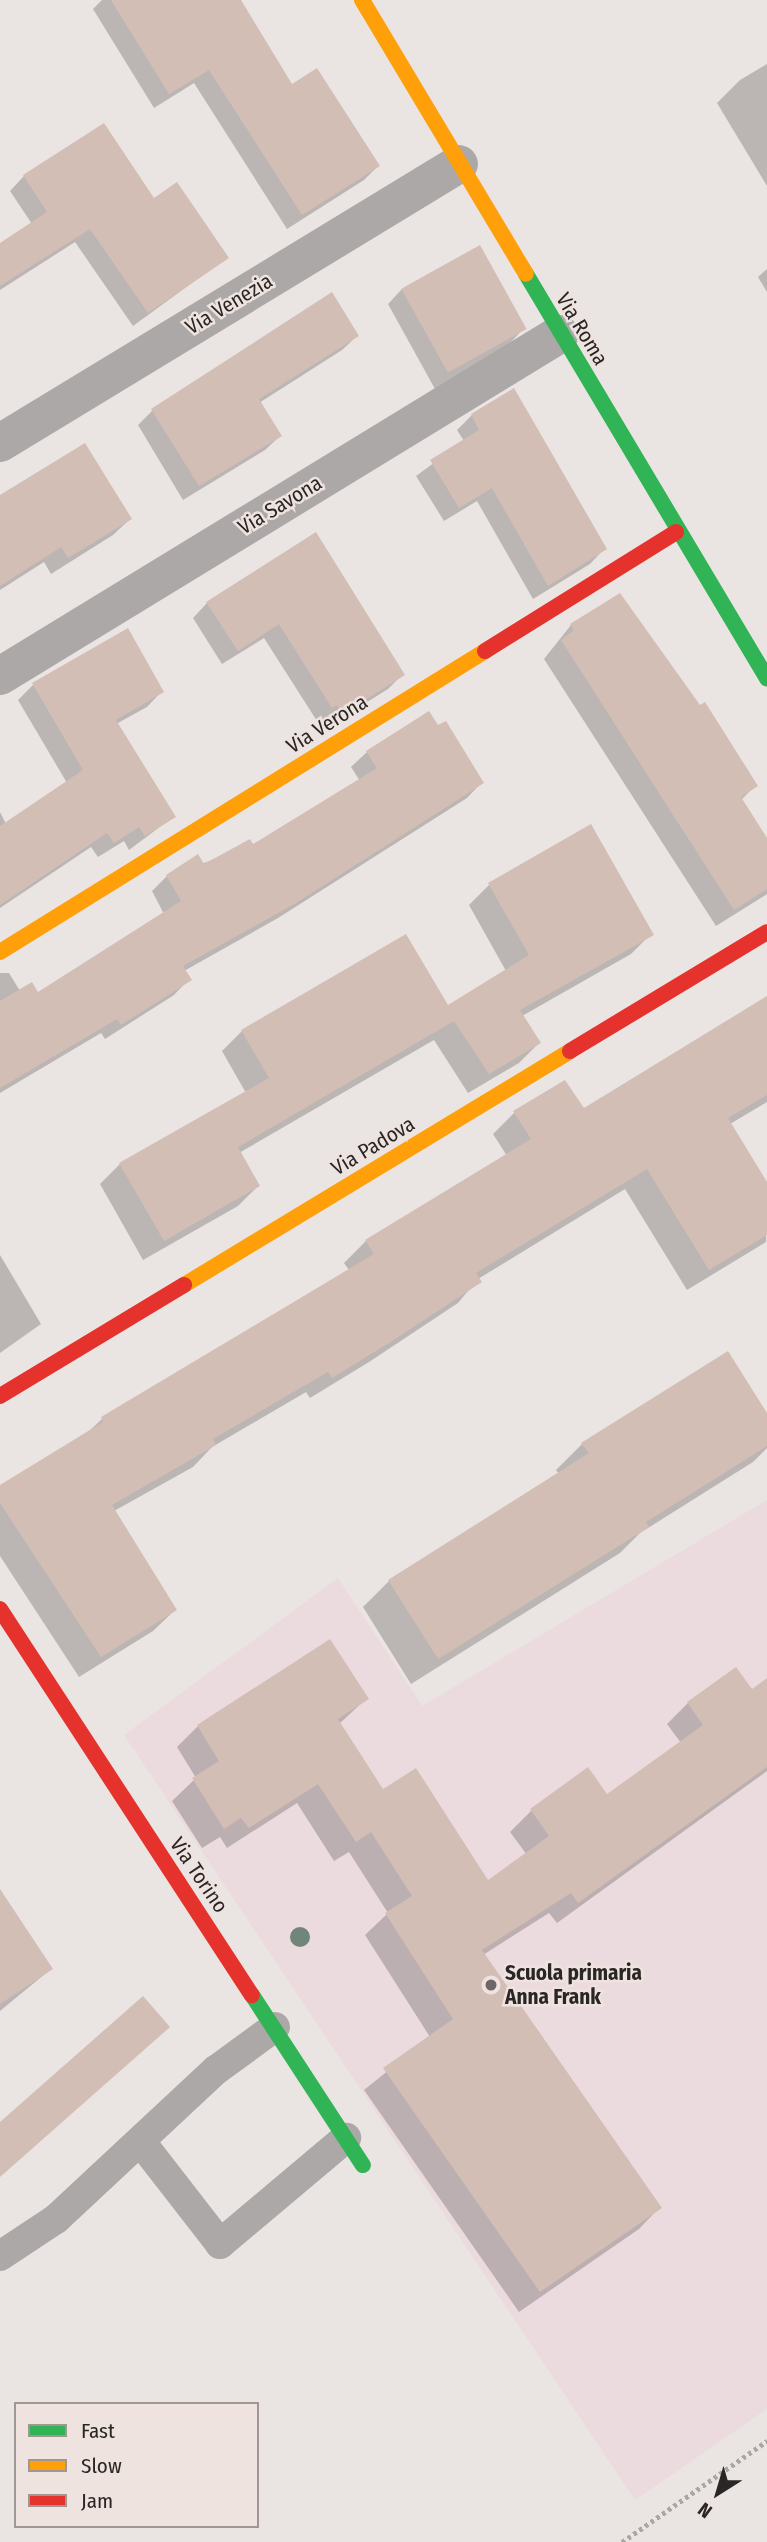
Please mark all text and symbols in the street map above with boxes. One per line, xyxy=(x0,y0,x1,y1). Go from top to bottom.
street label: Via Venezia xyxy=(181,268,277,340)
street label: Via Roma xyxy=(551,288,613,370)
street label: Via Savona xyxy=(234,470,326,540)
street label: Via Verona xyxy=(282,689,372,759)
street label: Via Padova xyxy=(327,1111,419,1181)
street label: Via Torino xyxy=(165,1832,233,1918)
place label: Scuola primaria Anna Frank xyxy=(505,1960,642,2010)
marker: Scuola primaria Anna Frank xyxy=(483,1977,499,1993)
legend xyxy=(14,2402,259,2528)
text: Fast xyxy=(81,2418,115,2444)
text: Slow xyxy=(81,2453,122,2479)
north arrow xyxy=(683,2458,753,2528)
text: Jam xyxy=(81,2488,113,2514)
text: N xyxy=(694,2498,717,2523)

